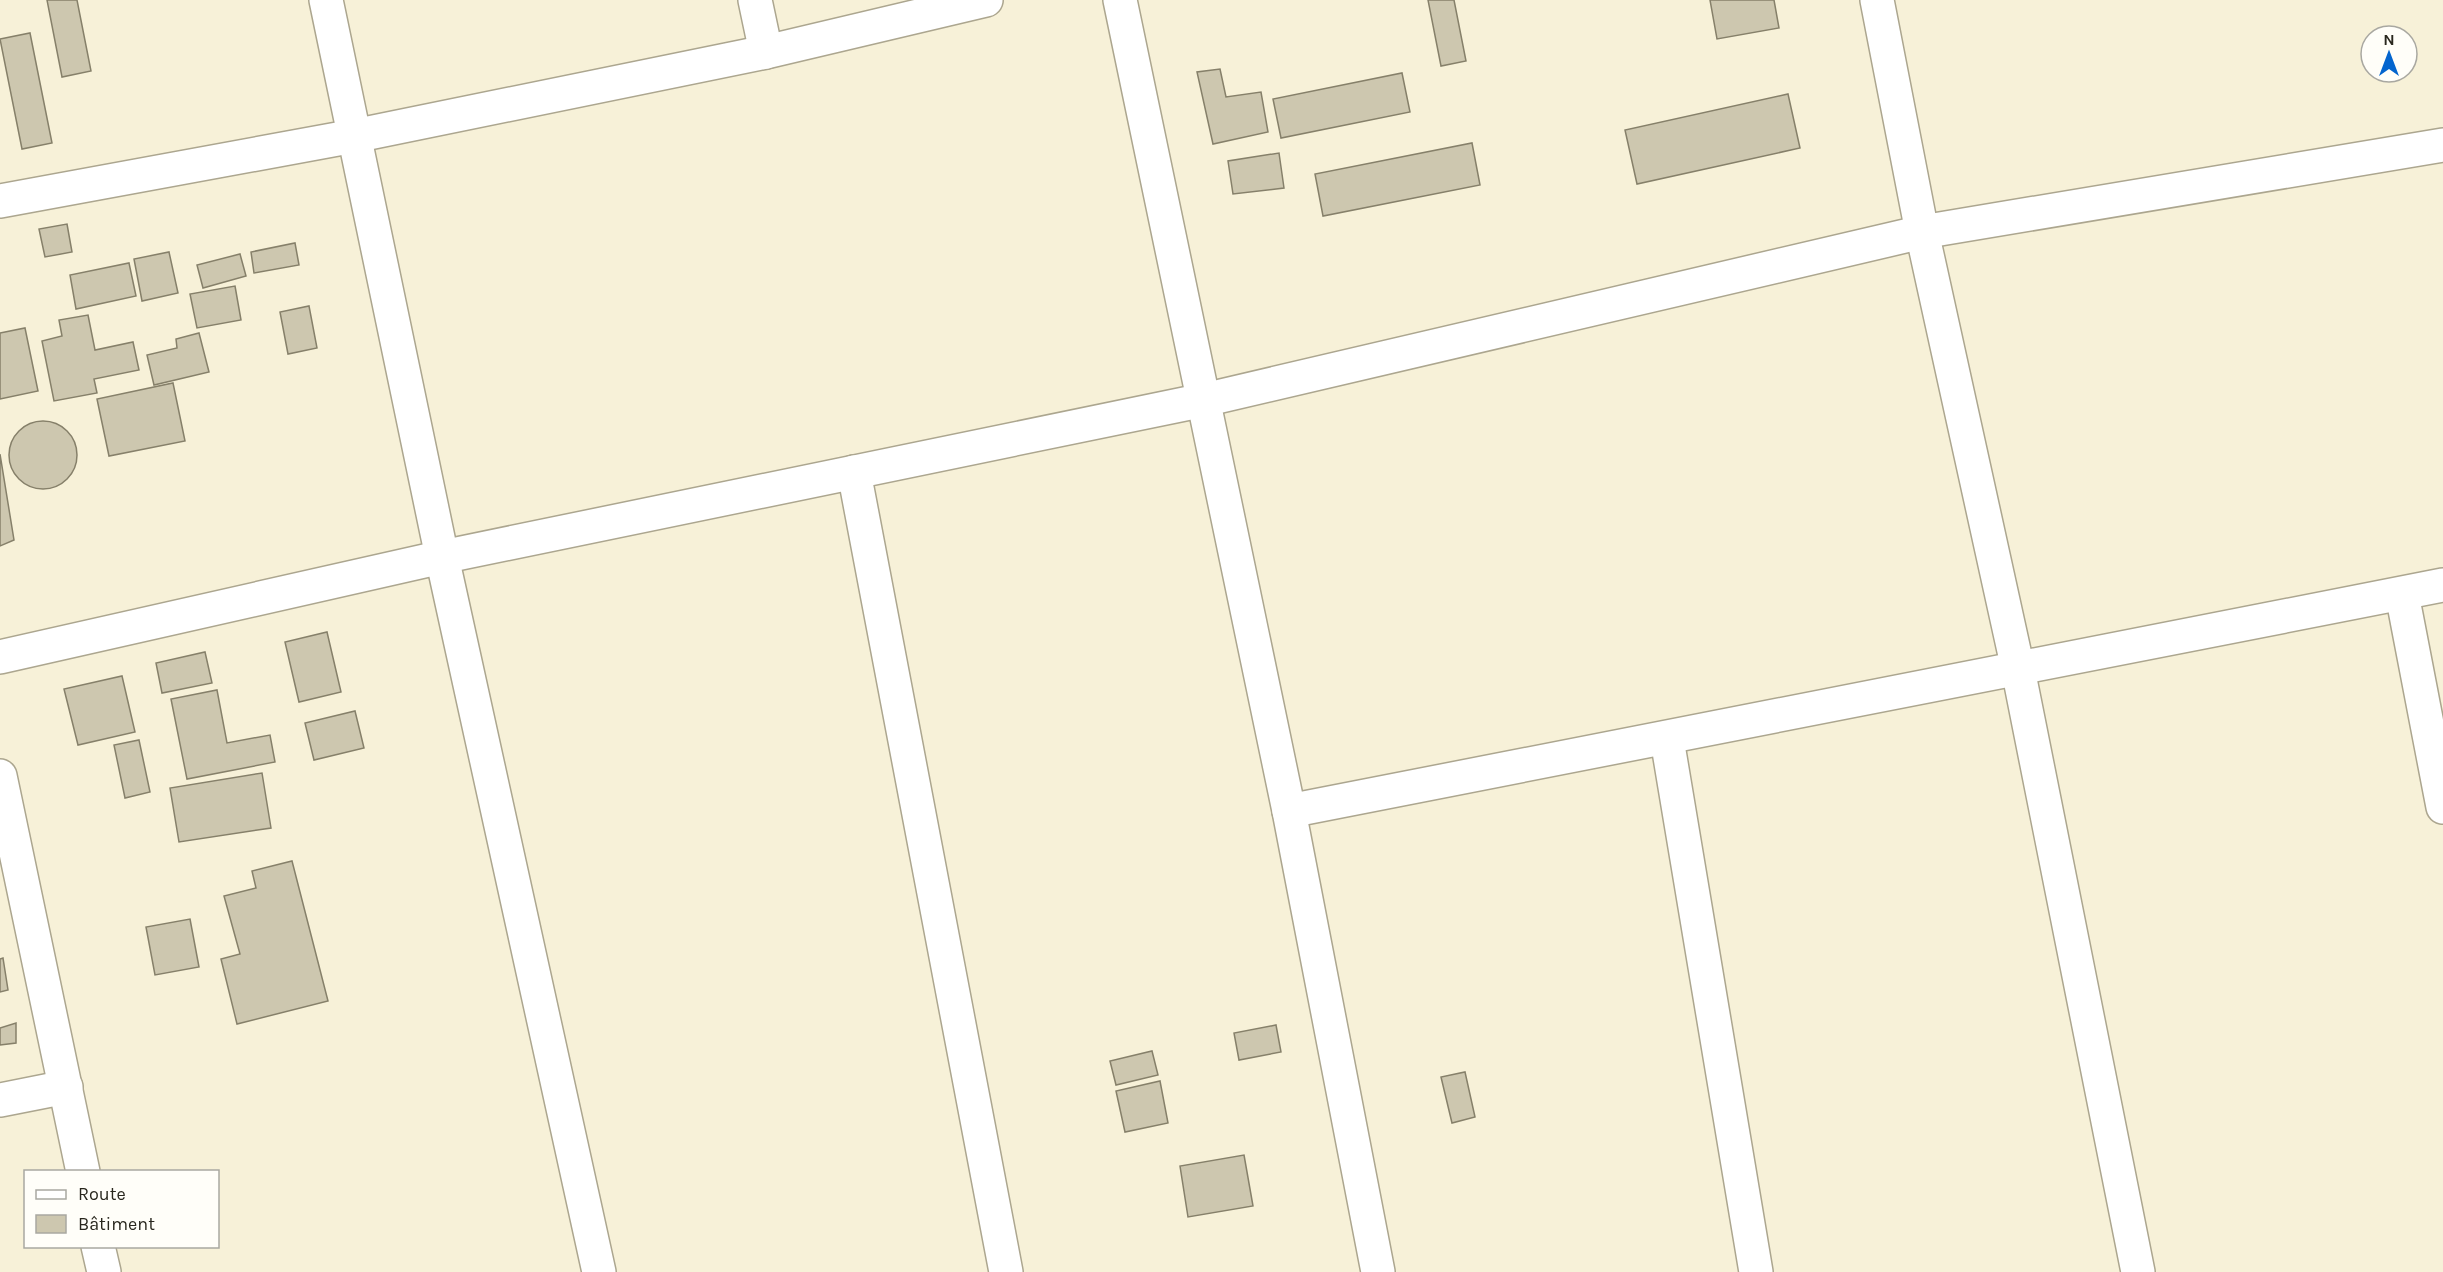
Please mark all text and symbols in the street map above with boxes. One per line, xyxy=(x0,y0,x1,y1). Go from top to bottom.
north arrow xyxy=(2359,24,2419,84)
text: N xyxy=(2383,30,2395,49)
legend xyxy=(24,1170,219,1248)
text: Route xyxy=(78,1183,126,1205)
text: Bâtiment xyxy=(78,1213,155,1235)

